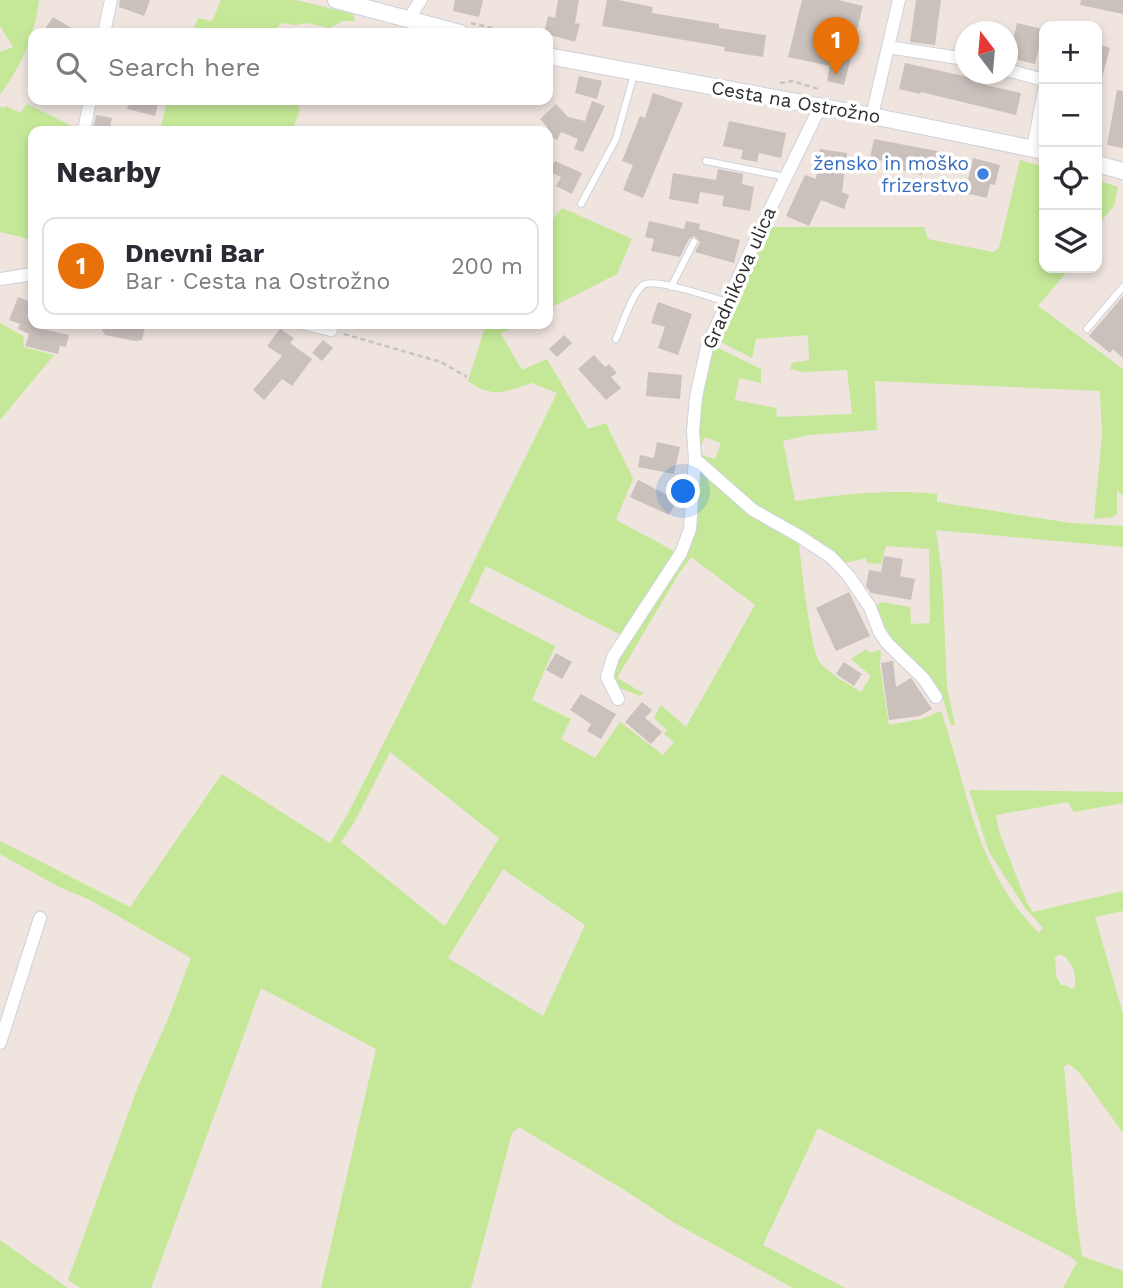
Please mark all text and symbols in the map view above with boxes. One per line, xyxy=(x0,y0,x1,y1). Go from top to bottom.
pin: 1 xyxy=(813,17,859,75)
north arrow xyxy=(955,21,1018,84)
map controls xyxy=(1039,21,1102,273)
button: + xyxy=(1039,21,1102,84)
search box xyxy=(28,28,553,105)
icon: search xyxy=(52,48,90,86)
text: Search here xyxy=(108,52,260,82)
street label: Cesta na Ostrožno xyxy=(710,76,882,128)
button: − xyxy=(1039,84,1102,147)
button: locate xyxy=(1039,147,1102,210)
place label: žensko in moško frizerstvo xyxy=(813,152,969,197)
text: Nearby xyxy=(56,154,161,189)
marker: žensko in moško frizerstvo xyxy=(975,166,991,182)
street label: Gradnikova ulica xyxy=(697,203,781,353)
button: layers xyxy=(1039,210,1102,273)
text: Dnevni Bar xyxy=(125,238,264,268)
text: 1 xyxy=(76,253,86,280)
text: 200 m xyxy=(451,253,523,280)
text: Bar · Cesta na Ostrožno xyxy=(125,268,390,295)
your location xyxy=(666,474,700,508)

